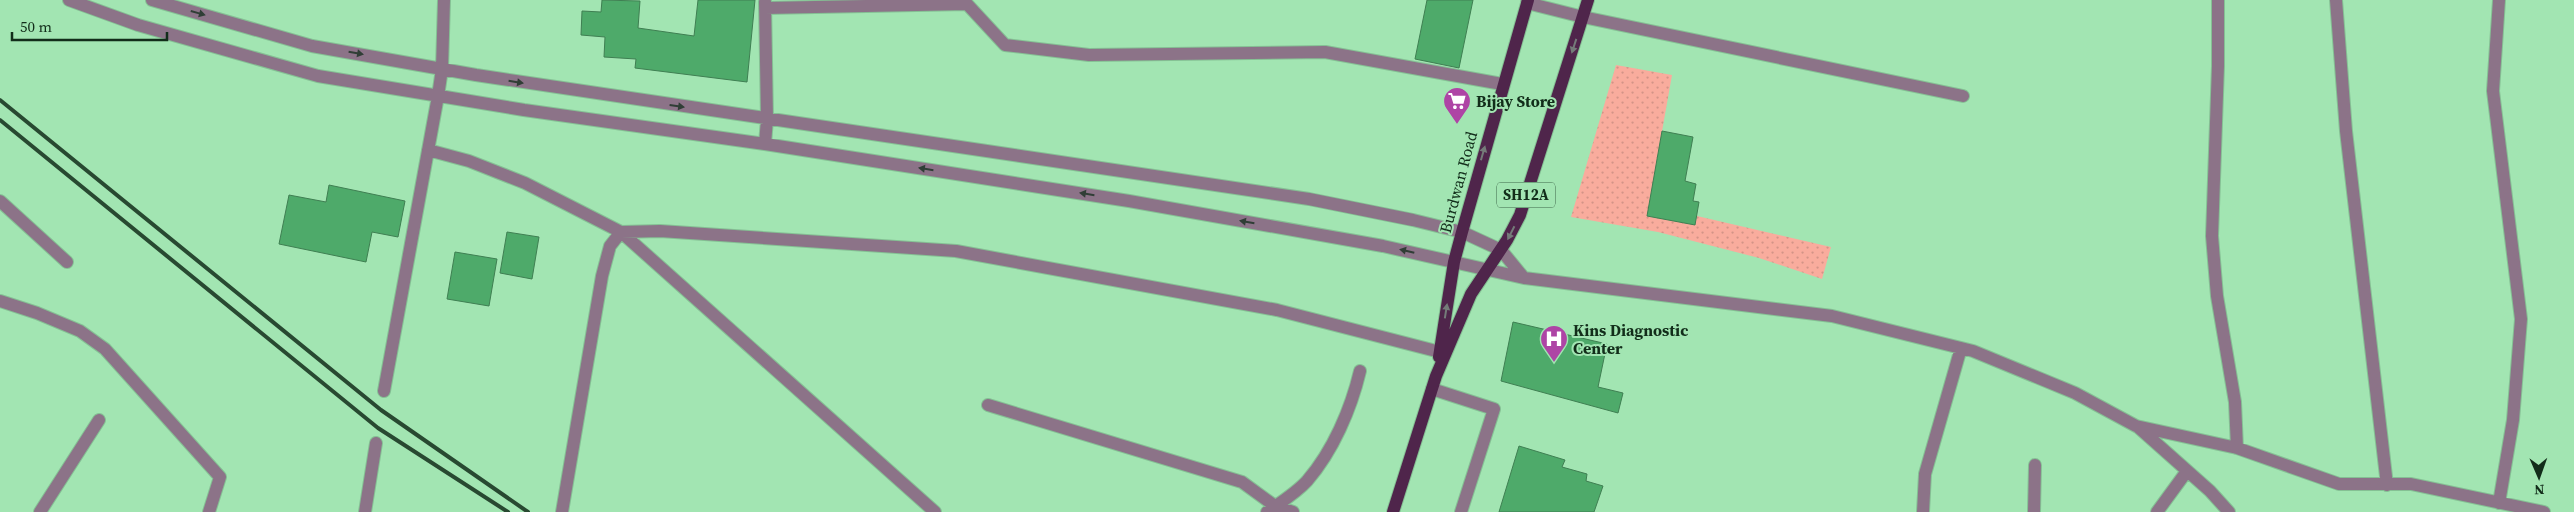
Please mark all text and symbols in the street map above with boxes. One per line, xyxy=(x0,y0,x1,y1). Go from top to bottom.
scale bar xyxy=(12,10,168,42)
one-way arrow xyxy=(191,10,206,18)
text: 50 m xyxy=(20,16,52,37)
one-way arrow xyxy=(1569,39,1577,54)
one-way arrow xyxy=(348,50,364,58)
one-way arrow xyxy=(508,78,524,86)
supermarket icon: Bijay Store xyxy=(1442,86,1472,125)
place label: Bijay Store xyxy=(1476,90,1555,112)
one-way arrow xyxy=(669,102,685,110)
street label: Burdwan Road xyxy=(1434,129,1482,235)
one-way arrow xyxy=(1479,145,1487,160)
one-way arrow xyxy=(918,165,934,173)
road number: SH12A xyxy=(1497,182,1555,208)
one-way arrow xyxy=(1078,190,1094,198)
one-way arrow xyxy=(1239,217,1255,225)
one-way arrow xyxy=(1507,226,1515,241)
one-way arrow xyxy=(1399,247,1414,255)
one-way arrow xyxy=(1443,303,1451,319)
place label: Kins Diagnostic Center xyxy=(1573,319,1688,359)
hospital icon: Kins Diagnostic Center xyxy=(1539,324,1569,363)
north arrow xyxy=(2514,452,2564,502)
text: N xyxy=(2534,480,2545,500)

